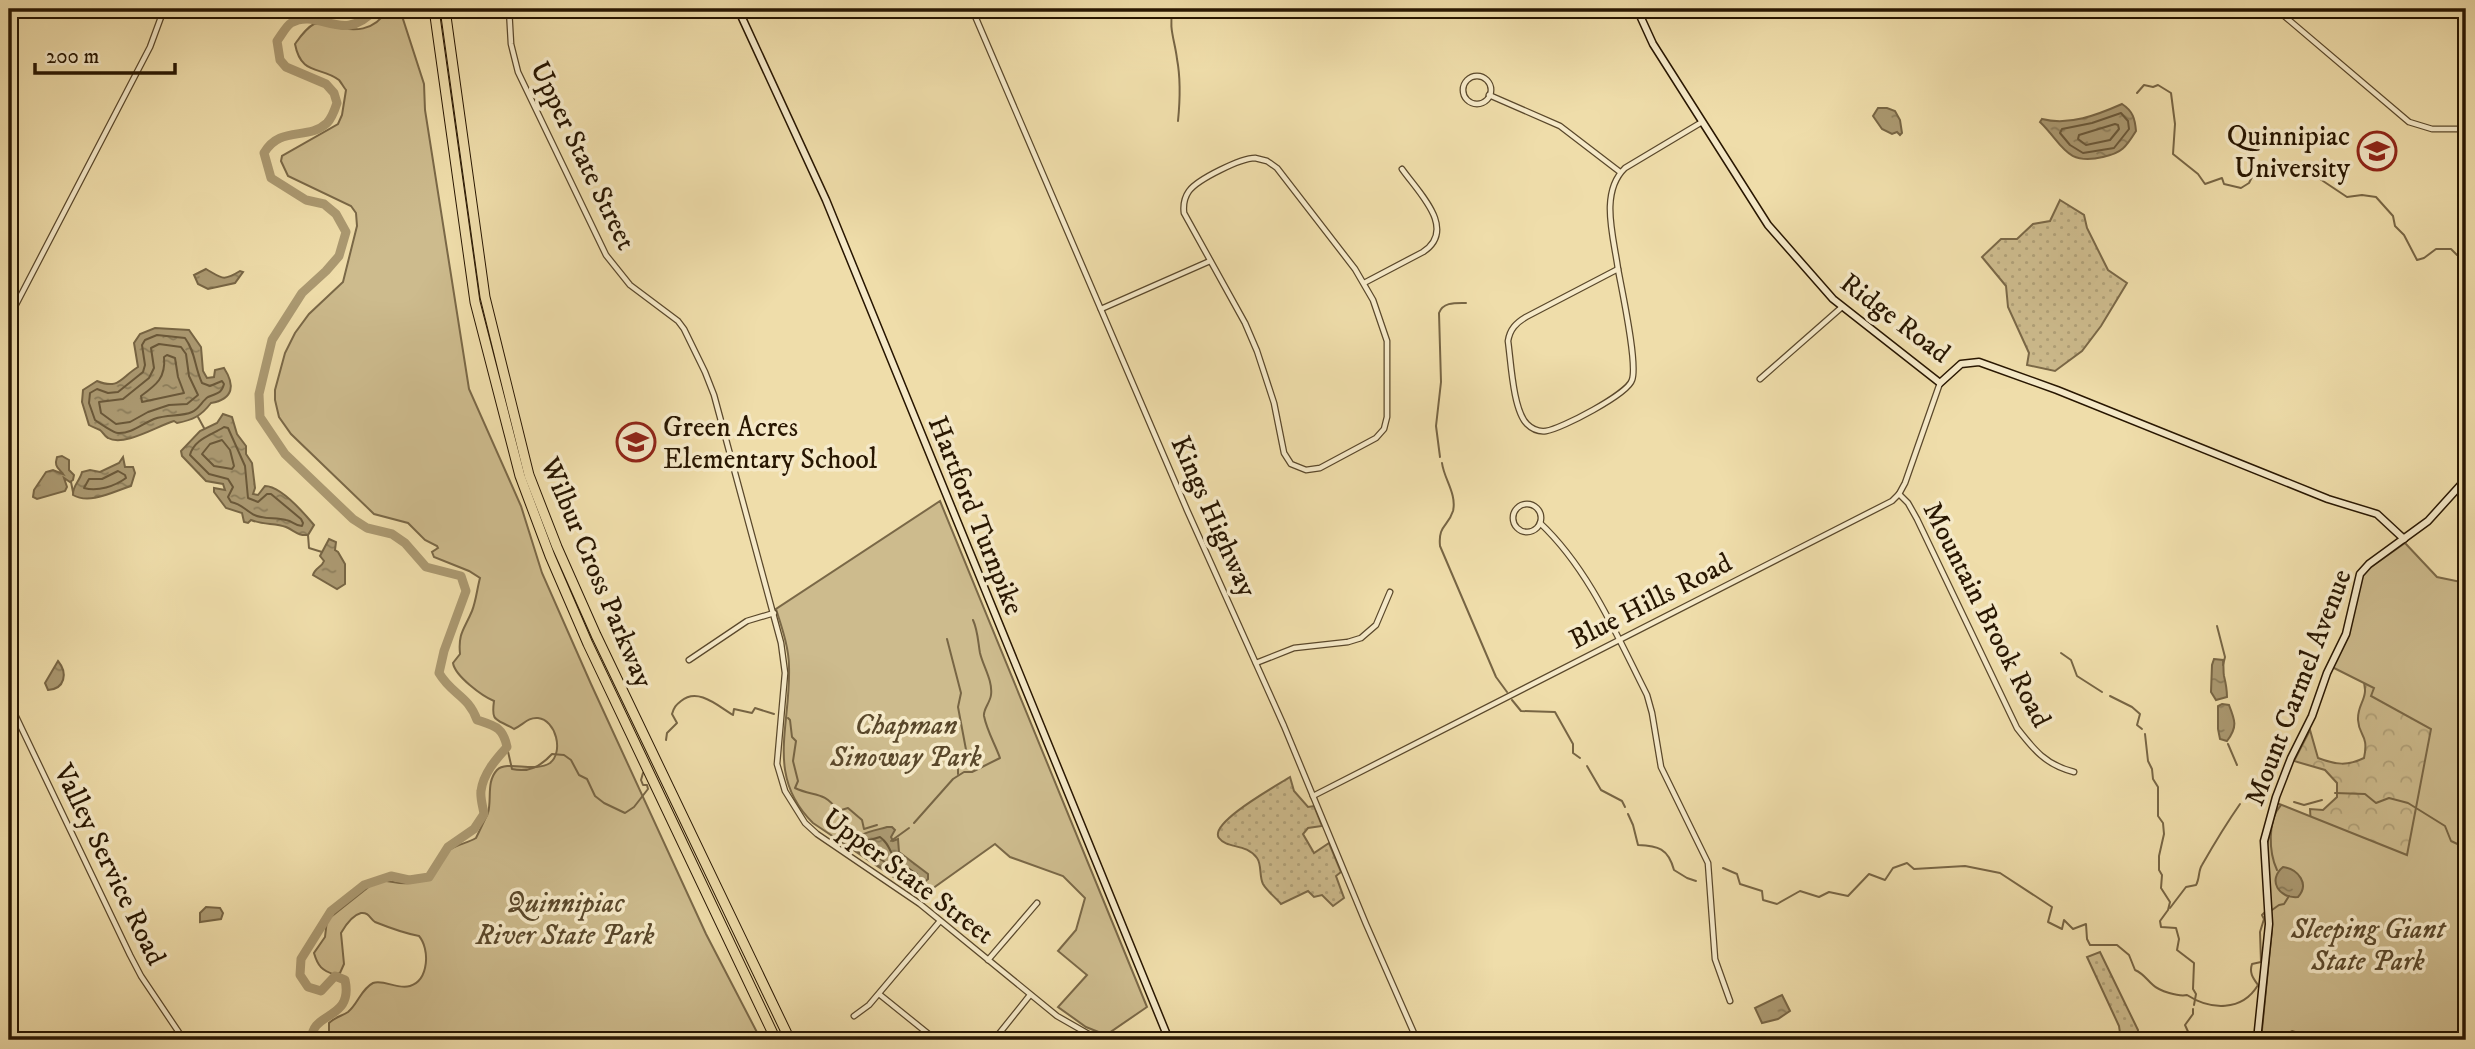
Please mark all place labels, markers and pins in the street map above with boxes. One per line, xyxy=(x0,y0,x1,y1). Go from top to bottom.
place label: Quinnipiac University xyxy=(2227,119,2351,186)
school or university icon: Quinnipiac University xyxy=(2356,130,2398,172)
place label: Green Acres Elementary School xyxy=(663,410,878,477)
school or university icon: Green Acres Elementary School xyxy=(615,421,657,463)

